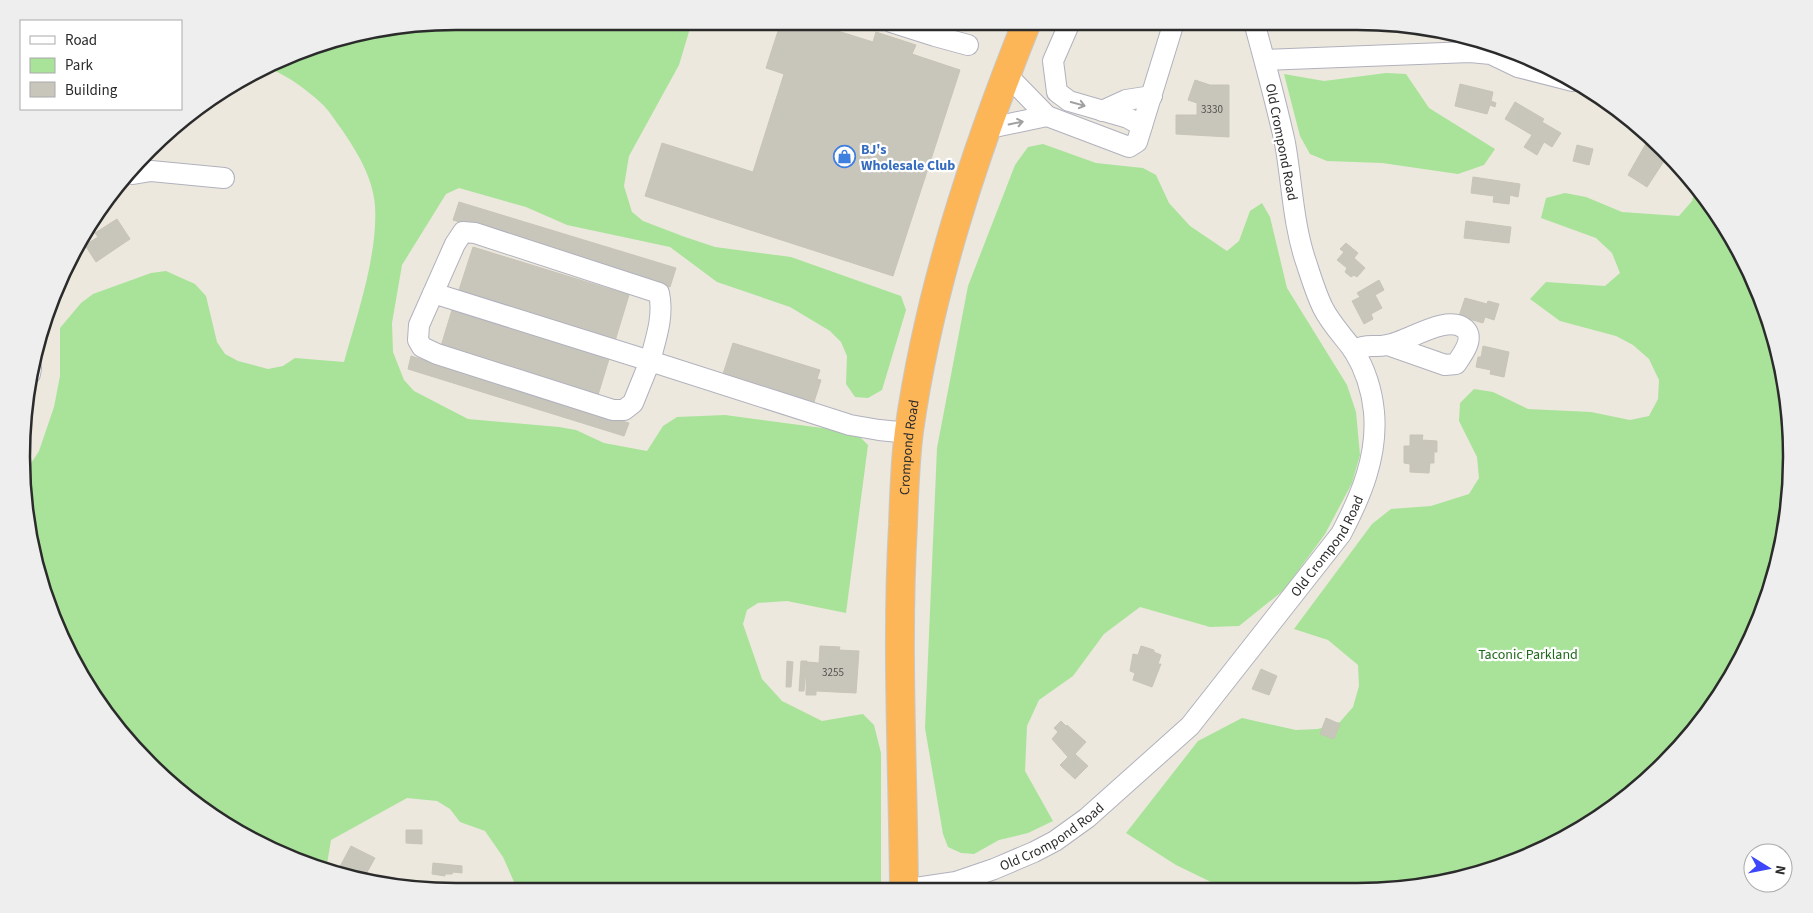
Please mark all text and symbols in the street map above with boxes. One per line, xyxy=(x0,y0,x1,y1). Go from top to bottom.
legend xyxy=(20,20,182,110)
text: Road xyxy=(65,30,97,51)
text: Park xyxy=(65,55,94,76)
text: Building xyxy=(65,80,118,101)
street label: Old Crompond Road xyxy=(1260,82,1302,202)
one-way arrow xyxy=(1070,100,1086,109)
house number: 3330 xyxy=(1201,102,1223,117)
one-way arrow xyxy=(1008,118,1024,127)
place label: BJ's Wholesale Club xyxy=(861,140,955,176)
shop icon: BJ's Wholesale Club xyxy=(833,145,857,169)
street label: Crompond Road xyxy=(895,398,925,495)
street label: Old Crompond Road xyxy=(1286,493,1369,601)
park label: Taconic Parkland xyxy=(1478,645,1578,665)
house number: 3255 xyxy=(822,665,844,680)
street label: Old Crompond Road xyxy=(997,798,1109,876)
north arrow xyxy=(1743,843,1793,893)
text: N xyxy=(1769,864,1790,876)

